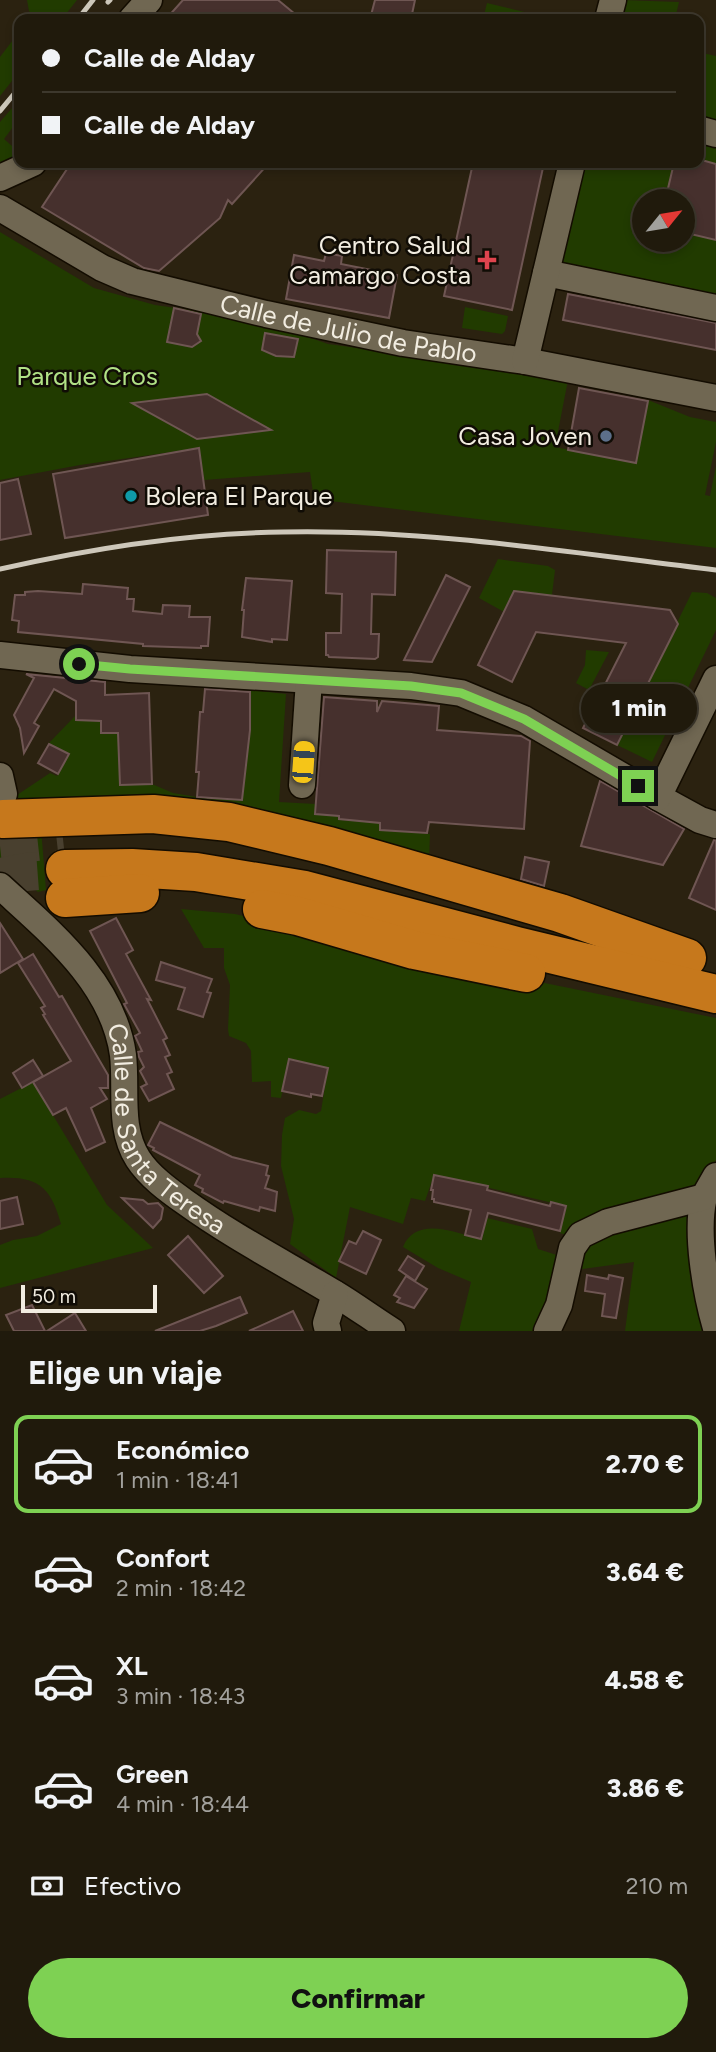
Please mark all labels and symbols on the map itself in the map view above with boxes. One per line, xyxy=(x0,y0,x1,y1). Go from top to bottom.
north arrow xyxy=(632,189,695,252)
place label: Centro Salud Camargo Costa xyxy=(289,229,471,291)
marker: Centro Salud Camargo Costa xyxy=(477,250,497,270)
street label: Calle de Julio de Pablo xyxy=(217,287,479,370)
park label: Parque Cros xyxy=(16,360,158,392)
place label: Casa Joven xyxy=(458,420,592,452)
marker: Casa Joven xyxy=(598,428,614,444)
place label: Bolera El Parque xyxy=(145,480,332,512)
marker: Bolera El Parque xyxy=(123,488,139,504)
route start xyxy=(63,648,95,680)
callout: 1 min xyxy=(580,684,696,734)
car xyxy=(292,740,315,784)
route end xyxy=(622,770,654,802)
street label: Calle de Santa Teresa xyxy=(100,1019,232,1241)
scale bar xyxy=(21,1282,158,1314)

